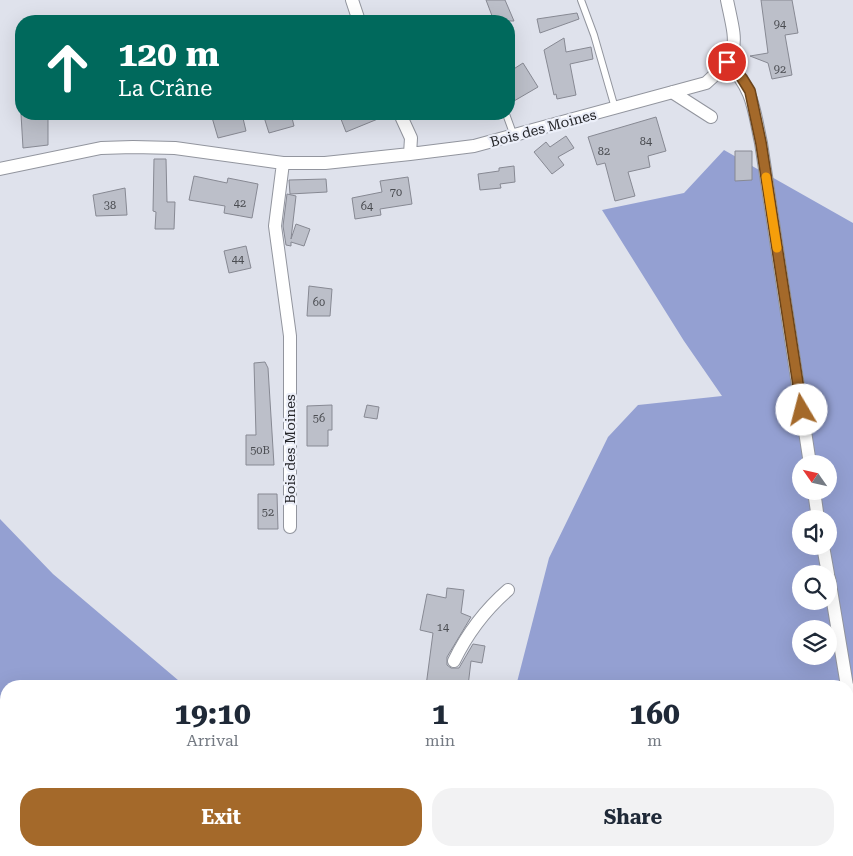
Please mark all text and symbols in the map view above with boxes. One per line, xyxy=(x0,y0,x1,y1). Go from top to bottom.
house number: 94 xyxy=(774,18,787,31)
text: 120 m xyxy=(118,34,219,75)
icon: ahead xyxy=(35,35,100,100)
pin xyxy=(706,41,748,83)
icon: arrive xyxy=(713,48,741,76)
house number: 92 xyxy=(774,63,786,76)
text: La Crâne xyxy=(118,76,212,101)
street label: Bois des Moines xyxy=(488,106,598,150)
house number: 84 xyxy=(640,135,653,148)
house number: 82 xyxy=(598,145,610,158)
house number: 70 xyxy=(390,186,402,199)
house number: 42 xyxy=(234,197,246,210)
house number: 38 xyxy=(104,199,116,212)
house number: 64 xyxy=(361,200,374,213)
house number: 44 xyxy=(232,253,245,266)
house number: 60 xyxy=(313,296,325,309)
position arrow xyxy=(775,383,827,435)
street label: Bois des Moines xyxy=(282,394,298,504)
house number: 56 xyxy=(313,412,325,425)
house number: 50B xyxy=(250,444,270,457)
north arrow xyxy=(792,455,838,500)
map controls xyxy=(792,455,837,665)
house number: 52 xyxy=(262,506,274,519)
button: sound xyxy=(792,510,837,555)
button: search xyxy=(792,565,837,610)
button: layers xyxy=(792,620,837,665)
house number: 14 xyxy=(437,621,450,634)
text: 19:10 xyxy=(174,696,251,731)
text: 1 xyxy=(432,696,448,731)
text: 160 xyxy=(629,696,680,731)
text: Arrival xyxy=(187,731,239,750)
text: min xyxy=(425,731,455,750)
text: m xyxy=(647,731,662,750)
button: Exit xyxy=(20,788,422,846)
button: Share xyxy=(432,788,834,846)

